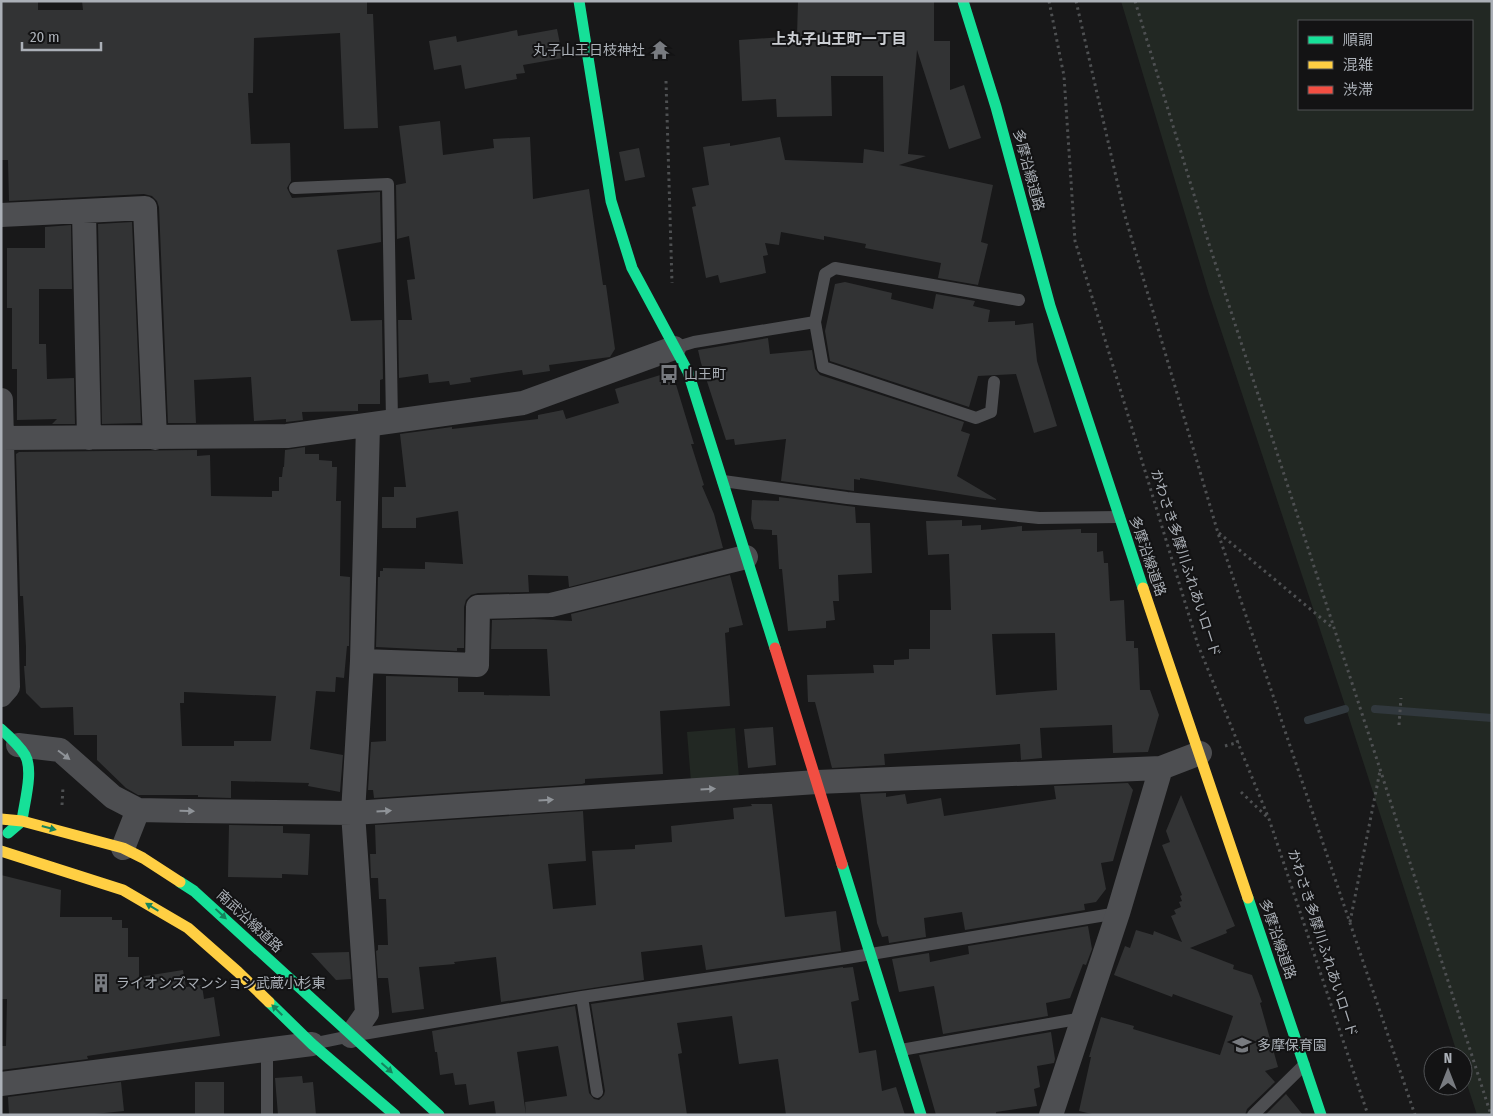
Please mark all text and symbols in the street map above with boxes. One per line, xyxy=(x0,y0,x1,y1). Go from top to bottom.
scale bar xyxy=(22,20,101,52)
legend xyxy=(1298,20,1473,110)
text: 20 m xyxy=(30,28,60,46)
district label: 上丸子山王町一丁目 xyxy=(771,30,907,48)
text: 順調 xyxy=(1343,31,1373,49)
temple icon: 丸子山王日枝神社 xyxy=(649,39,671,61)
place label: 丸子山王日枝神社 xyxy=(533,42,645,59)
text: 混雑 xyxy=(1343,56,1373,74)
text: 渋滞 xyxy=(1343,81,1373,99)
street label: 多摩沿線道路 xyxy=(1009,127,1048,213)
bus stop icon: 山王町 xyxy=(658,363,680,385)
place label: 山王町 xyxy=(684,366,726,383)
street label: かわさき多摩川ふれあいロード xyxy=(1147,467,1224,659)
street label: 多摩沿線道路 xyxy=(1126,514,1169,599)
one-way arrow xyxy=(57,750,71,760)
one-way arrow xyxy=(701,785,717,793)
one-way arrow xyxy=(538,796,554,804)
one-way arrow xyxy=(376,806,392,814)
one-way arrow xyxy=(179,807,195,815)
one-way arrow xyxy=(41,825,56,833)
street label: かわさき多摩川ふれあいロード xyxy=(1284,847,1361,1039)
street label: 南武沿線道路 xyxy=(213,887,286,956)
street label: 多摩沿線道路 xyxy=(1256,897,1299,982)
one-way arrow xyxy=(146,903,159,912)
one-way arrow xyxy=(214,908,226,920)
building icon: ライオンズマンション武蔵小杉東 xyxy=(90,972,112,994)
place label: ライオンズマンション武蔵小杉東 xyxy=(116,975,326,992)
one-way arrow xyxy=(271,1004,283,1016)
school or university icon: 多摩保育園 xyxy=(1231,1034,1253,1056)
place label: 多摩保育園 xyxy=(1257,1037,1327,1054)
north arrow xyxy=(1423,1046,1473,1096)
text: N xyxy=(1444,1050,1452,1067)
one-way arrow xyxy=(381,1062,393,1074)

